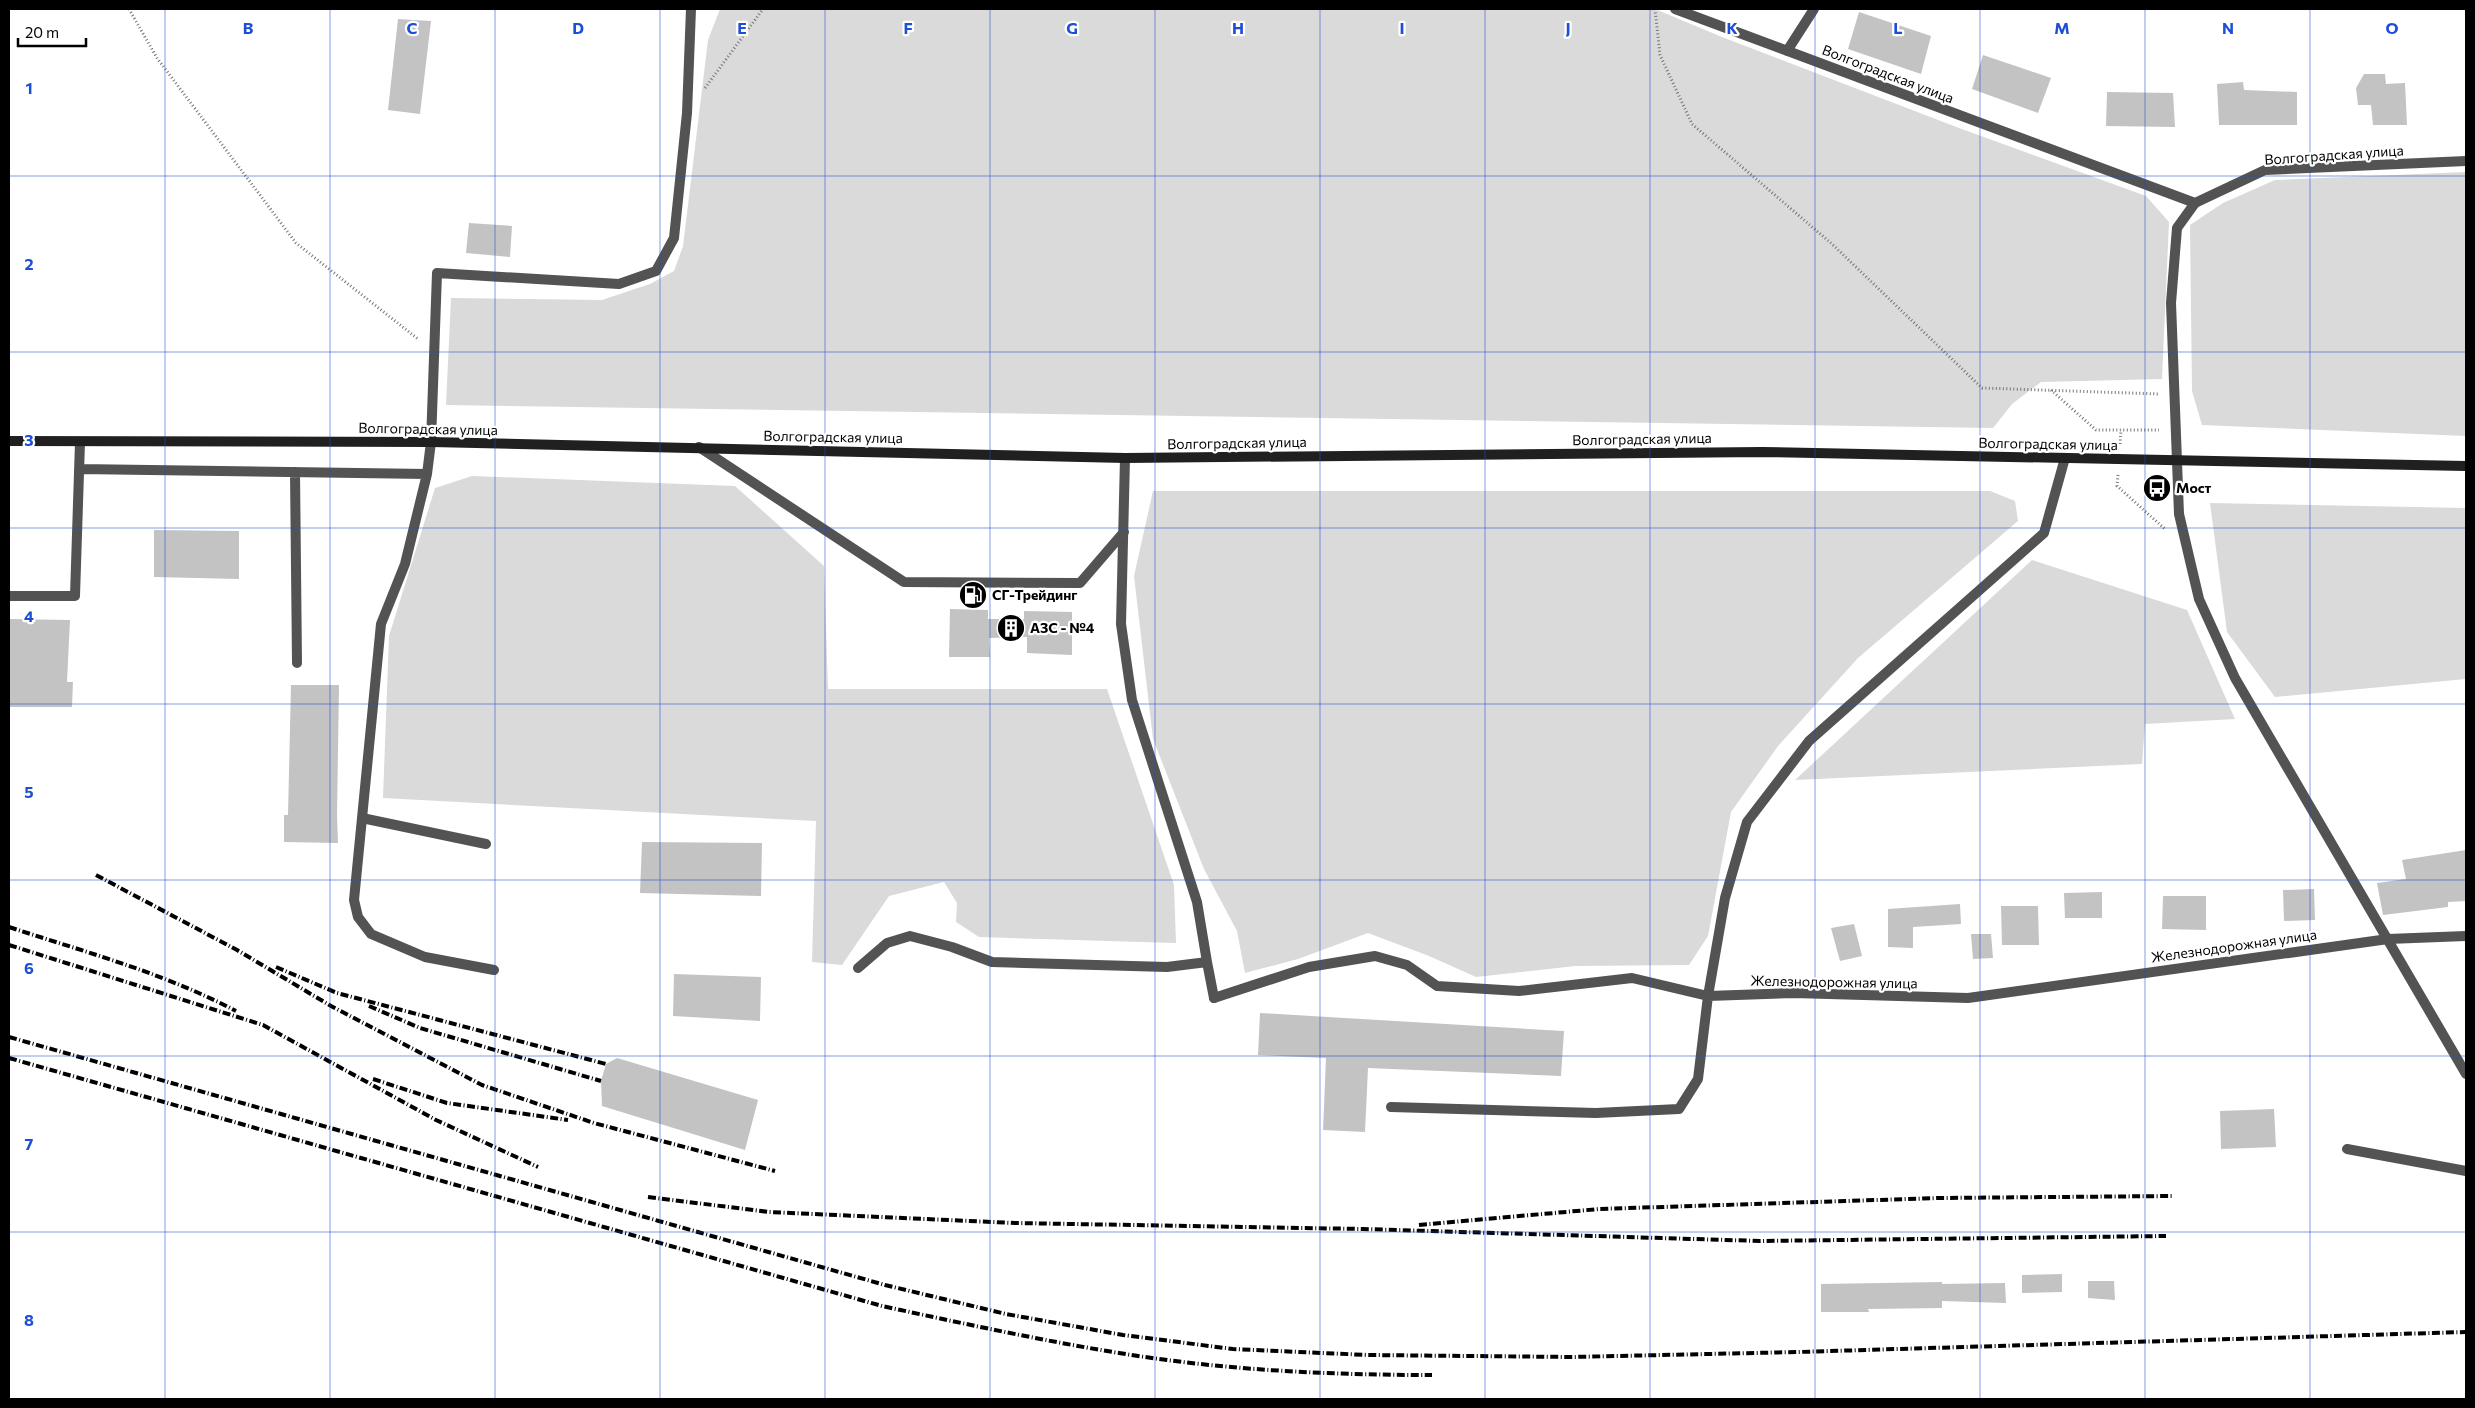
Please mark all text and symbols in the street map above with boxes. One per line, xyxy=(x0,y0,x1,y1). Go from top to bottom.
scale bar xyxy=(18,15,85,47)
text: B xyxy=(243,18,254,37)
text: C xyxy=(407,18,418,37)
text: D xyxy=(572,18,584,37)
text: E xyxy=(737,18,747,37)
text: F xyxy=(903,18,913,37)
text: G xyxy=(1066,18,1078,37)
text: H xyxy=(1232,18,1244,37)
text: I xyxy=(1399,18,1405,37)
text: J xyxy=(1565,18,1571,37)
text: K xyxy=(1726,18,1738,37)
text: L xyxy=(1893,18,1903,37)
text: M xyxy=(2054,18,2070,37)
text: N xyxy=(2222,18,2234,37)
text: O xyxy=(2385,18,2399,37)
text: 20 m xyxy=(25,23,59,41)
street label: Волгоградская улица xyxy=(1820,41,1956,106)
text: 1 xyxy=(25,78,33,97)
street label: Волгоградская улица xyxy=(2264,141,2404,168)
text: 2 xyxy=(24,254,34,273)
street label: Волгоградская улица xyxy=(358,419,498,438)
street label: Волгоградская улица xyxy=(763,427,903,446)
street label: Волгоградская улица xyxy=(1572,429,1712,448)
text: 3 xyxy=(24,430,34,449)
street label: Волгоградская улица xyxy=(1167,433,1307,452)
street label: Волгоградская улица xyxy=(1978,434,2118,453)
bus stop icon: Мост xyxy=(2142,473,2172,503)
place label: Мост xyxy=(2176,479,2212,496)
fuel station icon: СГ-Трейдинг xyxy=(958,580,988,610)
place label: СГ-Трейдинг xyxy=(992,586,1078,603)
text: 4 xyxy=(24,606,34,625)
building icon: АЗС - №4 xyxy=(996,613,1026,643)
place label: АЗС - №4 xyxy=(1030,619,1095,636)
text: 5 xyxy=(24,782,34,801)
street label: Железнодорожная улица xyxy=(2150,925,2318,966)
text: 6 xyxy=(24,958,34,977)
street label: Железнодорожная улица xyxy=(1750,972,1918,991)
text: 7 xyxy=(25,1134,34,1153)
text: 8 xyxy=(24,1310,34,1329)

